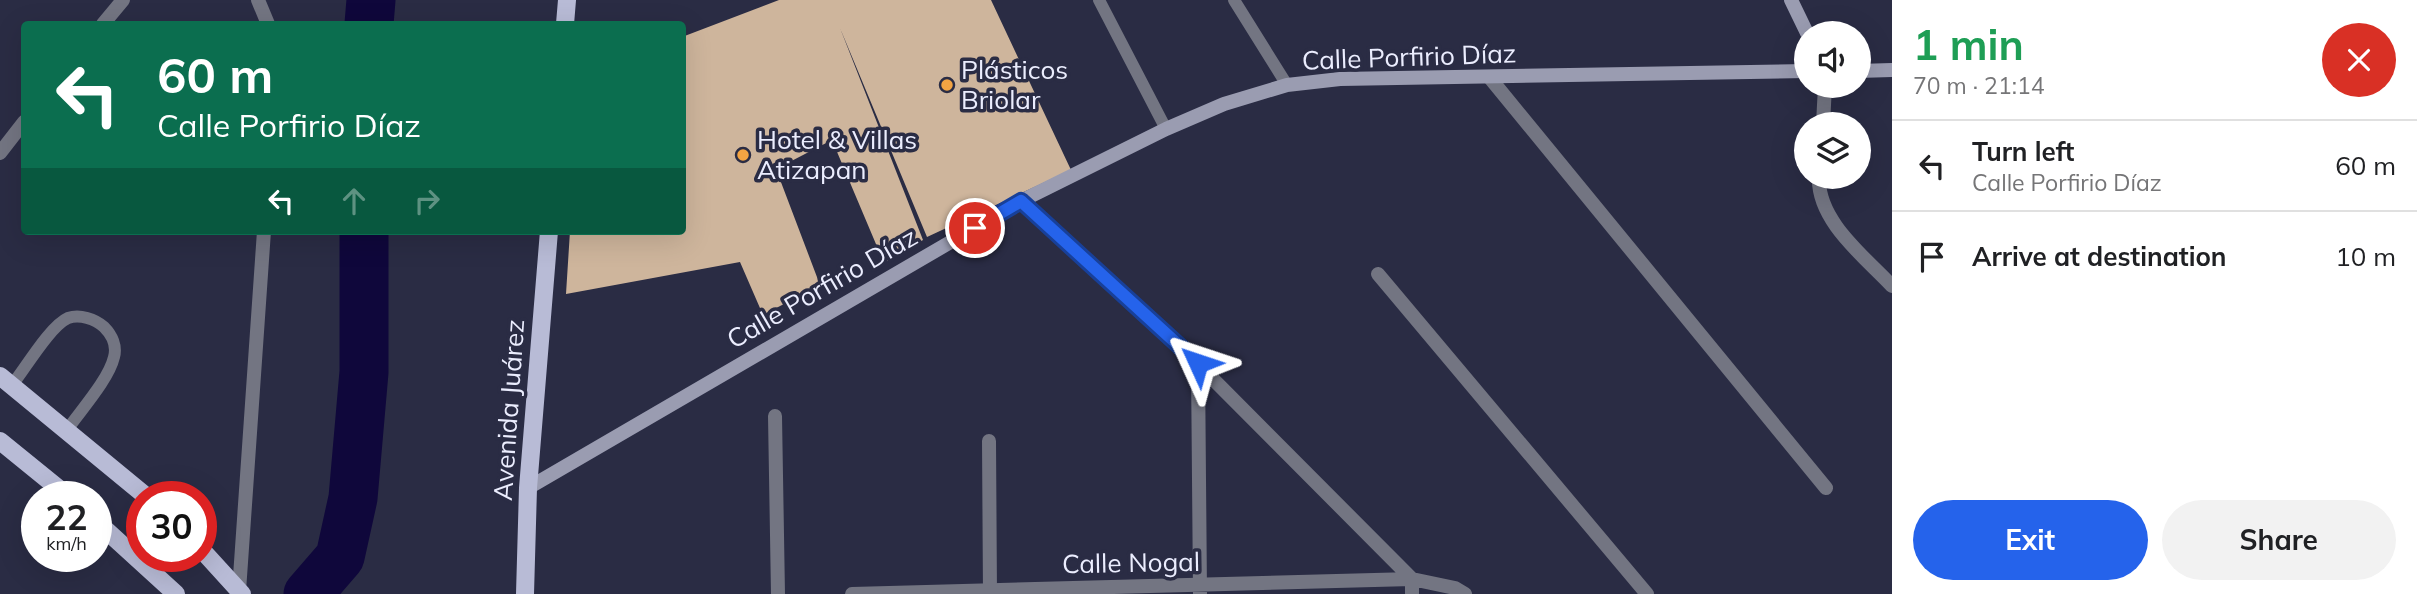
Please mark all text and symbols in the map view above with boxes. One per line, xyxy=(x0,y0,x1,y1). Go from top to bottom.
text: 1 min xyxy=(1913,18,2024,71)
map controls xyxy=(1794,21,1871,189)
button: sound xyxy=(1794,21,1871,98)
button: close xyxy=(2322,23,2396,97)
street label: Calle Porfirio Díaz xyxy=(1301,36,1517,77)
text: 60 m xyxy=(157,44,273,105)
icon: left xyxy=(42,49,133,140)
place label: Plásticos Briolar xyxy=(961,53,1068,116)
text: 70 m · 21:14 xyxy=(1913,71,2045,100)
marker: Plásticos Briolar xyxy=(939,77,955,93)
text: Calle Porfirio Díaz xyxy=(157,105,421,145)
button: layers xyxy=(1794,112,1871,189)
place label: Hotel & Villas Atizapan xyxy=(757,123,917,186)
text: Turn left xyxy=(1972,135,2074,168)
marker: Hotel & Villas Atizapan xyxy=(735,147,751,163)
icon: left xyxy=(1913,147,1951,185)
text: 60 m xyxy=(2335,149,2396,182)
text: Calle Porfirio Díaz xyxy=(1972,168,2162,197)
icon: left xyxy=(262,182,300,220)
icon: ahead xyxy=(335,182,373,220)
icon: right xyxy=(408,182,446,220)
pin xyxy=(945,198,1005,258)
icon: arrive xyxy=(956,209,994,247)
street label: Calle Porfirio Díaz xyxy=(721,220,923,355)
icon: arrive xyxy=(1913,238,1951,276)
text: Arrive at destination xyxy=(1972,240,2227,273)
text: 10 m xyxy=(2335,240,2396,273)
street label: Avenida Juárez xyxy=(486,318,531,502)
position arrow xyxy=(1161,326,1235,400)
speed limit sign: 30 xyxy=(126,481,217,572)
text: 22 xyxy=(45,495,88,539)
button: Exit xyxy=(1913,500,2148,580)
button: Share xyxy=(2162,500,2396,580)
text: km/h xyxy=(46,532,87,555)
street label: Calle Nogal xyxy=(1062,545,1200,580)

